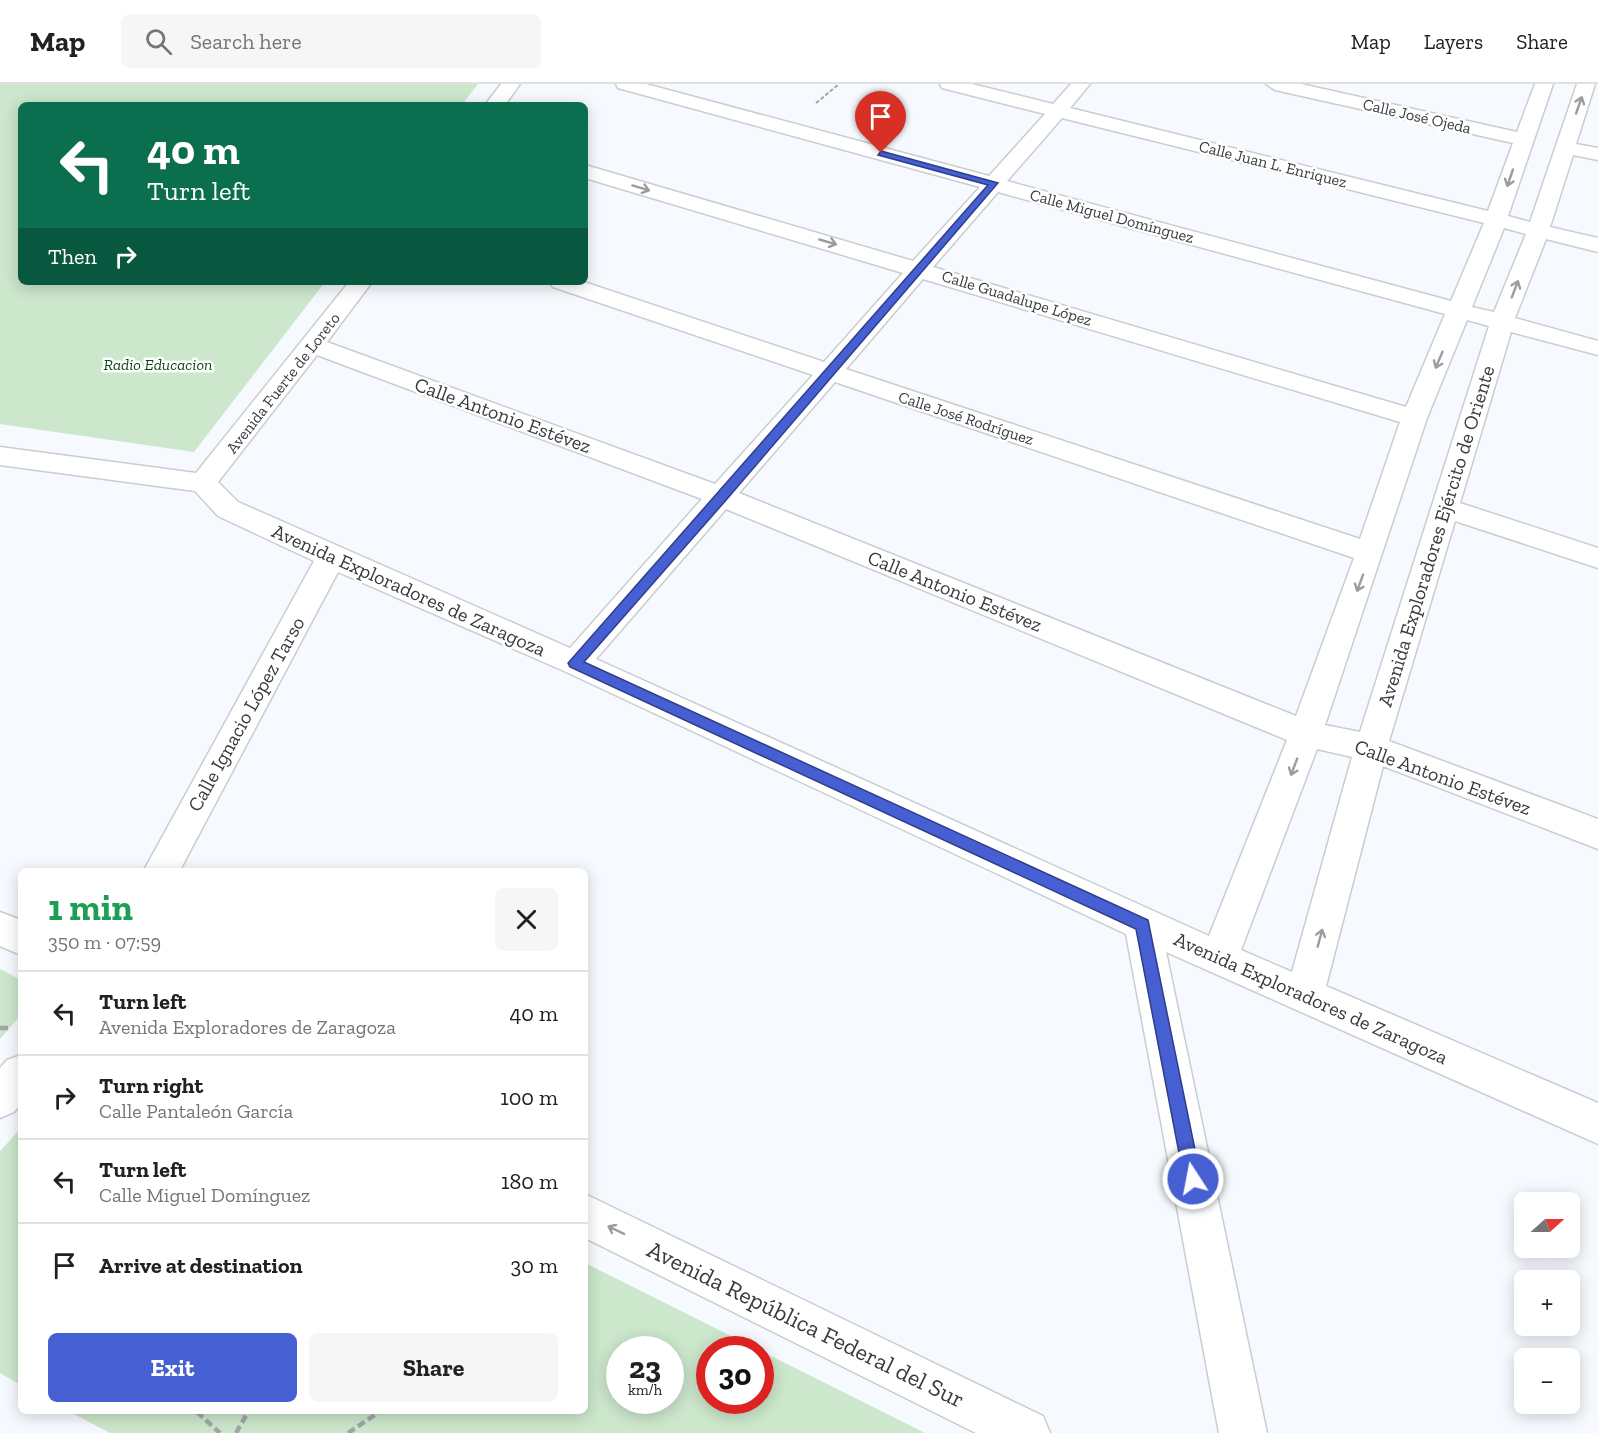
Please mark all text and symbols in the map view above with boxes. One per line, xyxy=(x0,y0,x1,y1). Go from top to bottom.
search box xyxy=(121,14,541,68)
text: Map xyxy=(30,25,85,58)
icon: search xyxy=(142,25,175,58)
text: Search here xyxy=(190,28,302,55)
text: Map xyxy=(1351,29,1391,54)
text: Layers xyxy=(1424,29,1483,54)
text: Share xyxy=(1516,29,1568,54)
pin xyxy=(855,91,906,153)
street label: Calle José Ojeda xyxy=(1361,94,1473,138)
one-way arrow xyxy=(1574,96,1585,115)
icon: arrive xyxy=(864,100,897,133)
text: 40 m xyxy=(147,124,240,175)
icon: left xyxy=(48,126,126,204)
street label: Calle Juan L. Enriquez xyxy=(1197,136,1349,192)
one-way arrow xyxy=(1503,168,1514,187)
text: Turn left xyxy=(147,175,250,207)
one-way arrow xyxy=(631,183,650,194)
street label: Calle Miguel Domínguez xyxy=(1028,185,1196,247)
one-way arrow xyxy=(818,237,837,248)
icon: right xyxy=(109,240,142,273)
text: Then xyxy=(48,243,97,270)
street label: Calle Guadalupe López xyxy=(940,266,1094,330)
one-way arrow xyxy=(1510,280,1521,299)
street label: Avenida Fuerte de Loreto xyxy=(222,309,344,457)
one-way arrow xyxy=(1432,351,1443,369)
park label: Radio Educacion xyxy=(104,355,212,374)
street label: Avenida Exploradores Ejército de Oriente xyxy=(1373,363,1499,709)
street label: Calle Antonio Estévez xyxy=(411,372,595,458)
street label: Calle José Rodríguez xyxy=(896,387,1036,449)
street label: Avenida Exploradores de Zaragoza xyxy=(269,519,550,661)
street label: Calle Antonio Estévez xyxy=(864,545,1046,637)
one-way arrow xyxy=(1353,573,1364,592)
street label: Calle Ignacio López Tarso xyxy=(182,613,310,815)
street label: Calle Antonio Estévez xyxy=(1351,734,1535,820)
one-way arrow xyxy=(1287,757,1298,775)
text: 1 min xyxy=(48,886,133,929)
button: close xyxy=(495,888,558,951)
street label: Avenida Exploradores de Zaragoza xyxy=(1171,927,1452,1069)
one-way arrow xyxy=(1315,929,1326,948)
text: 350 m · 07:59 xyxy=(48,930,161,954)
text: Turn left xyxy=(99,988,186,1015)
icon: left xyxy=(48,997,81,1030)
text: 40 m xyxy=(509,1000,558,1027)
text: Avenida Exploradores de Zaragoza xyxy=(99,1015,396,1039)
text: Turn right xyxy=(99,1072,203,1099)
icon: right xyxy=(48,1081,81,1114)
text: 100 m xyxy=(500,1084,558,1111)
text: Calle Pantaleón García xyxy=(99,1099,293,1123)
position arrow xyxy=(1161,1147,1225,1211)
text: Turn left xyxy=(99,1156,186,1183)
icon: left xyxy=(48,1165,81,1198)
text: 180 m xyxy=(501,1168,558,1195)
text: Calle Miguel Domínguez xyxy=(99,1183,310,1207)
north arrow xyxy=(1514,1192,1580,1258)
map controls xyxy=(1514,1192,1580,1414)
one-way arrow xyxy=(607,1224,625,1236)
street label: Avenida República Federal del Sur xyxy=(643,1234,969,1414)
icon: arrive xyxy=(48,1249,81,1282)
text: Arrive at destination xyxy=(99,1252,302,1279)
text: 30 m xyxy=(511,1252,558,1279)
button: + xyxy=(1514,1270,1580,1336)
button: Exit xyxy=(48,1333,297,1402)
button: Share xyxy=(309,1333,558,1402)
speed limit sign: 30 xyxy=(696,1336,774,1414)
button: − xyxy=(1514,1348,1580,1414)
text: 23 xyxy=(629,1350,661,1386)
text: km/h xyxy=(628,1381,662,1399)

